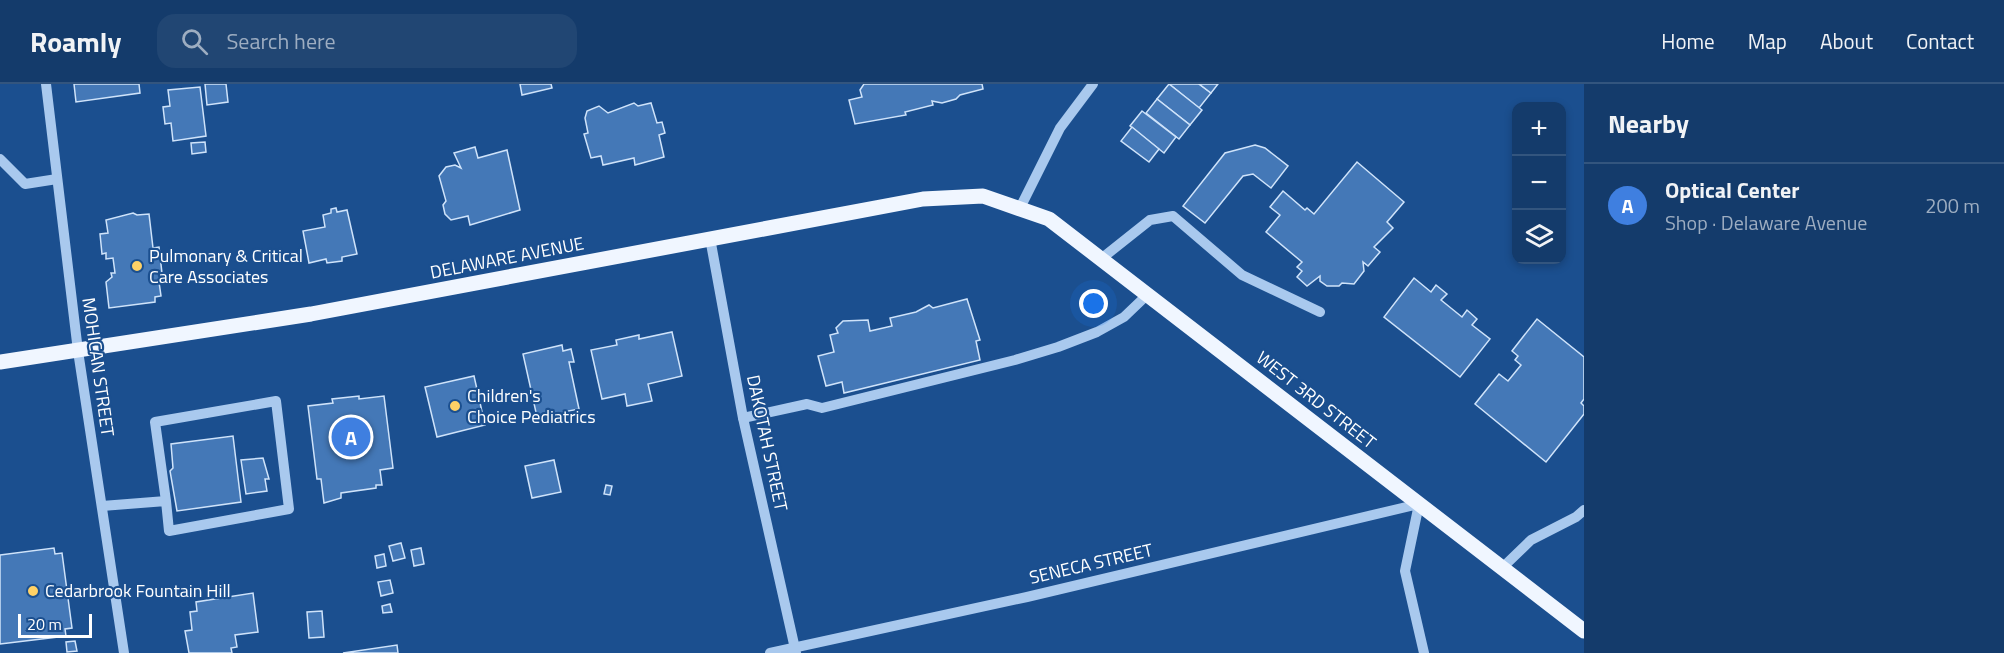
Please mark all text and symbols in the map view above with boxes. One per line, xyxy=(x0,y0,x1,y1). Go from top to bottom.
search box xyxy=(157,14,577,68)
text: Roamly xyxy=(30,20,121,63)
text: Search here xyxy=(226,24,336,58)
icon: search xyxy=(178,25,211,58)
text: Home xyxy=(1661,25,1715,57)
text: Map xyxy=(1748,25,1787,57)
text: About xyxy=(1820,25,1873,57)
text: Contact xyxy=(1906,25,1974,57)
map controls xyxy=(1512,102,1566,264)
button: + xyxy=(1512,102,1566,156)
text: Nearby xyxy=(1608,104,1689,143)
button: − xyxy=(1512,156,1566,210)
text: Optical Center xyxy=(1665,173,1799,207)
text: A xyxy=(1621,190,1634,221)
text: 200 m xyxy=(1925,190,1980,221)
text: Shop · Delaware Avenue xyxy=(1665,207,1867,238)
button: layers xyxy=(1512,210,1566,264)
street label: DELAWARE AVENUE xyxy=(428,229,586,286)
place label: Pulmonary & Critical Care Associates xyxy=(149,242,303,290)
marker: Pulmonary & Critical Care Associates xyxy=(130,259,144,273)
your location xyxy=(1079,289,1108,318)
street label: MOHICAN STREET xyxy=(75,296,122,439)
street label: WEST 3RD STREET xyxy=(1251,344,1382,455)
street label: DAKOTAH STREET xyxy=(740,372,795,514)
place label: Children's Choice Pediatrics xyxy=(467,382,596,430)
marker: Children's Choice Pediatrics xyxy=(448,399,462,413)
pin: A xyxy=(332,414,370,460)
street label: SENECA STREET xyxy=(1027,536,1156,591)
place label: Cedarbrook Fountain Hill xyxy=(45,577,231,604)
marker: Cedarbrook Fountain Hill xyxy=(26,584,40,598)
scale bar xyxy=(18,611,92,638)
text: 20 m xyxy=(27,612,62,636)

